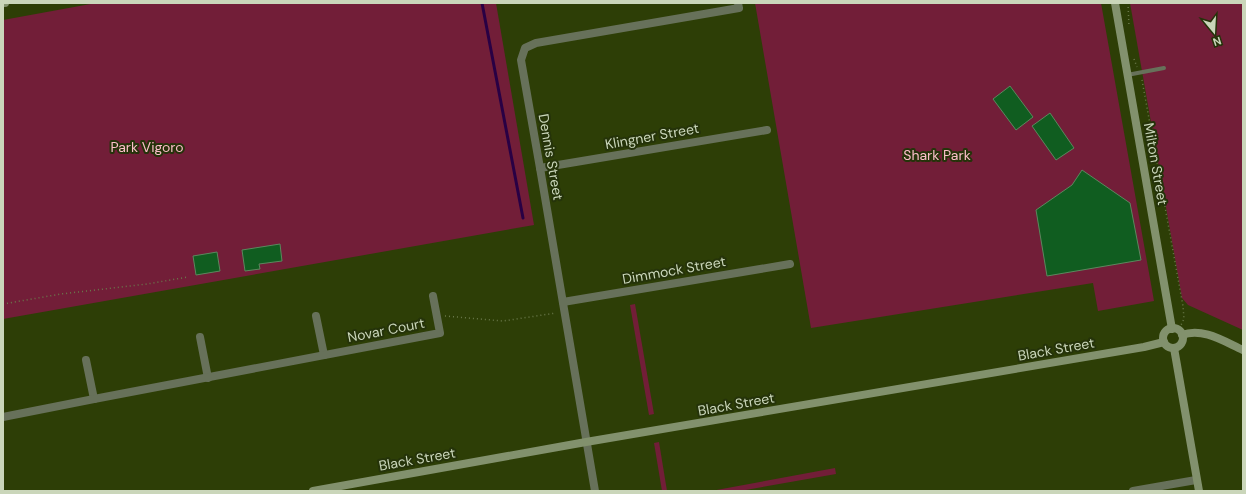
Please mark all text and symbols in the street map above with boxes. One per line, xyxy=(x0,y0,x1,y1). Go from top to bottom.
north arrow xyxy=(1194,12,1234,52)
text: N xyxy=(1211,34,1223,49)
street label: Dennis Street xyxy=(535,112,567,202)
street label: Klingner Street xyxy=(604,119,700,153)
street label: Milton Street xyxy=(1140,121,1172,207)
park label: Park Vigoro xyxy=(110,138,184,156)
park label: Shark Park xyxy=(903,146,971,164)
street label: Dimmock Street xyxy=(621,252,727,288)
street label: Novar Court xyxy=(346,314,426,346)
street label: Black Street xyxy=(1016,333,1096,365)
street label: Black Street xyxy=(696,388,776,420)
street label: Black Street xyxy=(377,443,457,475)

